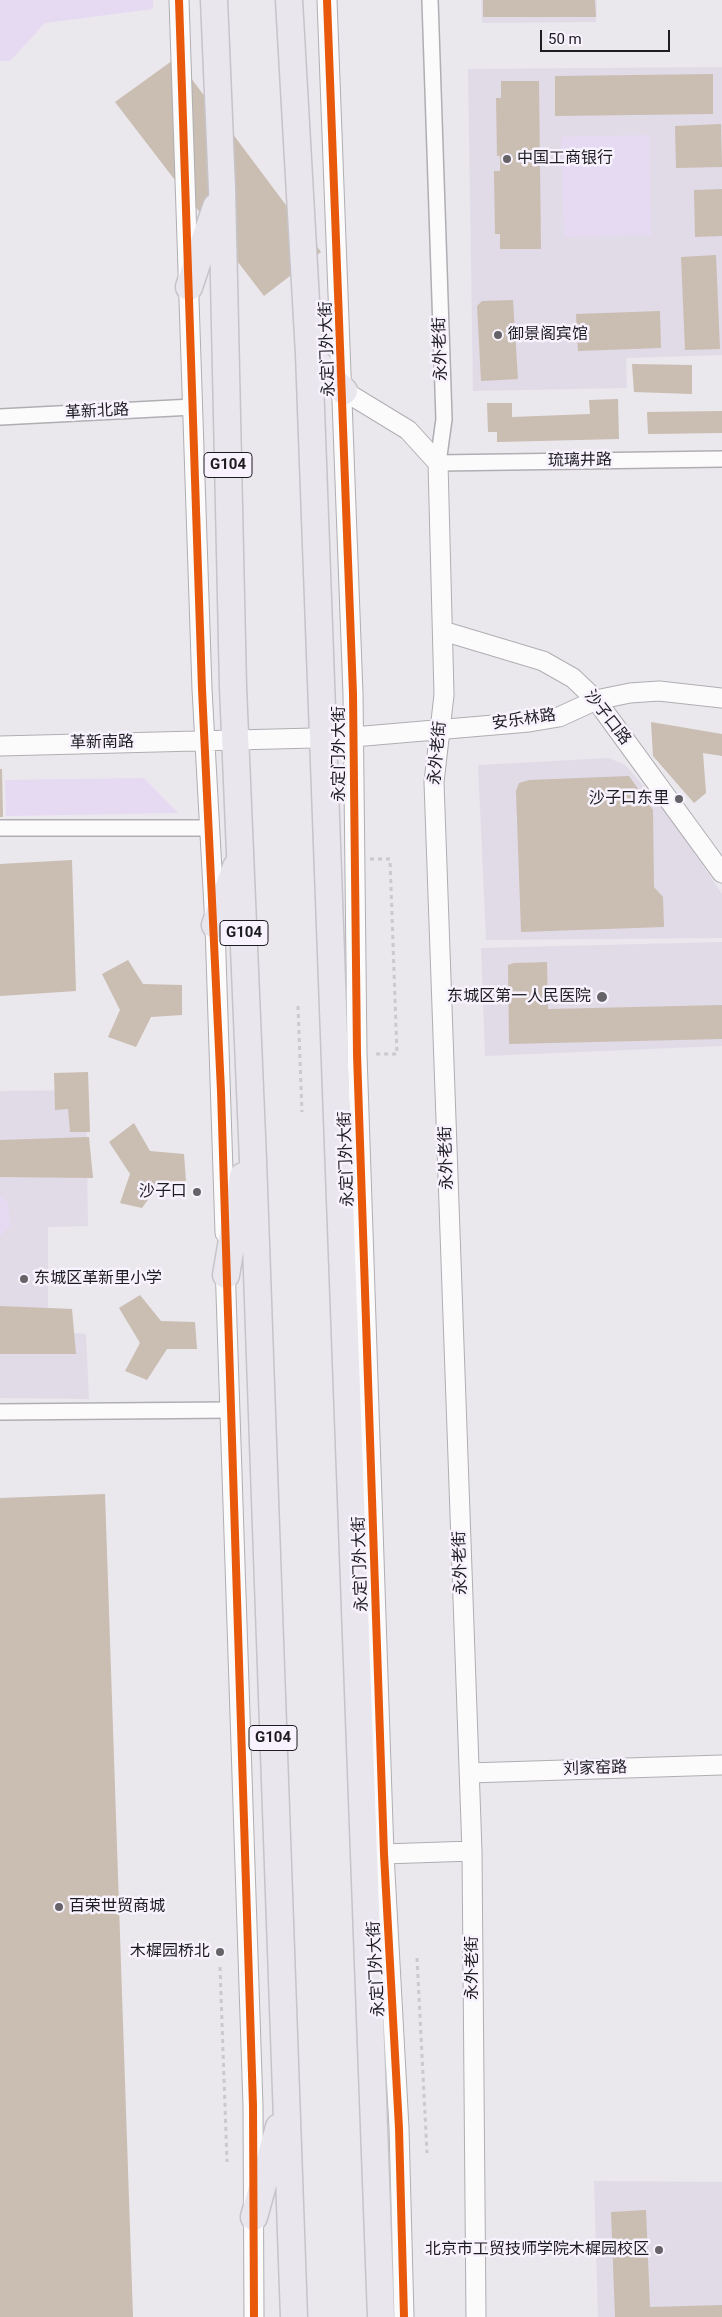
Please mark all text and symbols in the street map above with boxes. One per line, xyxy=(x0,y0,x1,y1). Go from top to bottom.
scale bar xyxy=(542,20,672,52)
text: 50 m xyxy=(548,30,582,48)
place label: 中国工商银行 xyxy=(517,149,613,169)
marker: 中国工商银行 xyxy=(501,153,513,165)
street label: 永定门外大街 xyxy=(317,301,339,397)
street label: 永外老街 xyxy=(430,317,452,381)
place label: 御景阁宾馆 xyxy=(508,325,588,345)
marker: 御景阁宾馆 xyxy=(492,329,504,341)
street label: 革新北路 xyxy=(65,401,129,423)
street label: 琉璃井路 xyxy=(548,451,612,471)
road number: G104 xyxy=(204,452,252,478)
street label: 沙子口路 xyxy=(580,687,634,749)
street label: 永定门外大街 xyxy=(330,706,350,802)
street label: 安乐林路 xyxy=(491,706,557,734)
street label: 永外老街 xyxy=(426,720,450,786)
street label: 革新南路 xyxy=(70,733,134,753)
place label: 沙子口东里 xyxy=(589,789,669,809)
marker: 沙子口东里 xyxy=(673,793,685,805)
road number: G104 xyxy=(220,920,268,946)
place label: 东城区第一人民医院 xyxy=(447,987,591,1007)
marker: 东城区第一人民医院 xyxy=(595,990,609,1004)
street label: 永定门外大街 xyxy=(336,1111,358,1207)
street label: 永外老街 xyxy=(436,1126,458,1190)
place label: 沙子口 xyxy=(139,1182,187,1202)
marker: 沙子口 xyxy=(191,1186,203,1198)
place label: 东城区革新里小学 xyxy=(34,1269,162,1289)
marker: 东城区革新里小学 xyxy=(18,1273,30,1285)
street label: 永定门外大街 xyxy=(350,1516,372,1612)
street label: 永外老街 xyxy=(450,1531,472,1595)
road number: G104 xyxy=(249,1726,297,1750)
street label: 刘家窑路 xyxy=(563,1758,627,1780)
place label: 百荣世贸商城 xyxy=(69,1897,165,1917)
marker: 百荣世贸商城 xyxy=(53,1901,65,1913)
street label: 永定门外大街 xyxy=(365,1921,389,2017)
street label: 永外老街 xyxy=(463,1936,483,2000)
place label: 木樨园桥北 xyxy=(130,1942,210,1962)
marker: 木樨园桥北 xyxy=(214,1946,226,1958)
place label: 北京市工贸技师学院木樨园校区 xyxy=(425,2240,649,2260)
marker: 北京市工贸技师学院木樨园校区 xyxy=(653,2244,665,2256)

